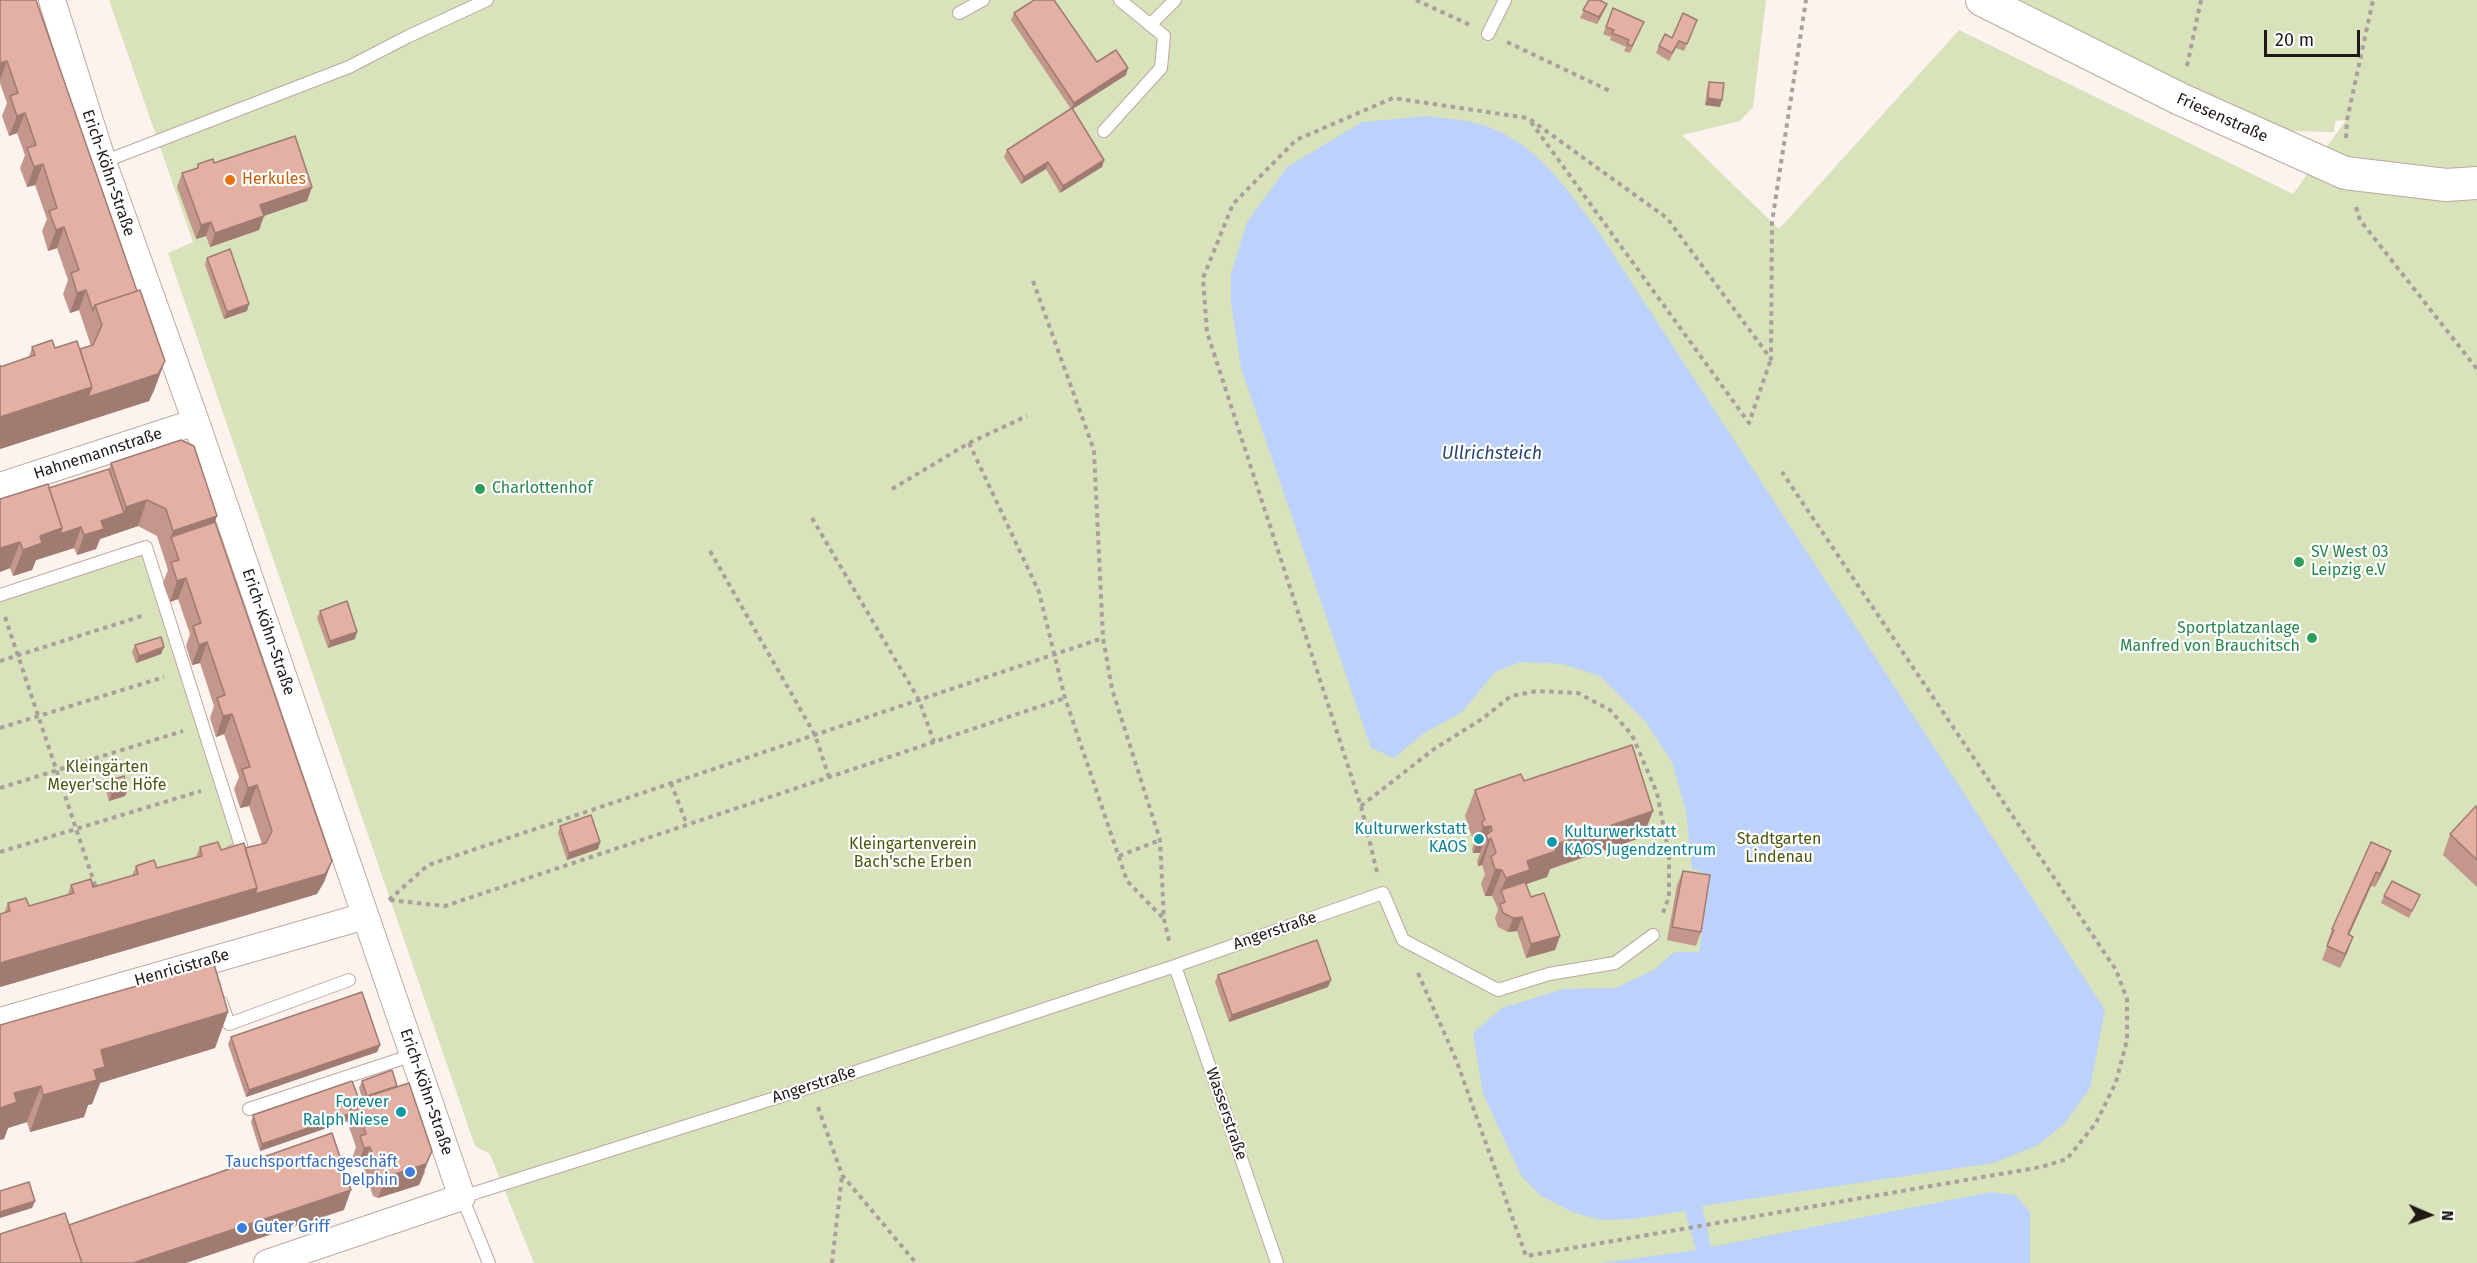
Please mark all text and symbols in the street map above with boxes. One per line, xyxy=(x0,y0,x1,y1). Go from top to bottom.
scale bar xyxy=(2267,18,2363,56)
text: 20 m xyxy=(2275,29,2314,51)
street label: Friesenstraße xyxy=(2173,89,2271,147)
street label: Erich-Köhn-Straße xyxy=(77,107,139,239)
place label: Herkules xyxy=(242,170,306,190)
marker: Herkules xyxy=(223,173,237,187)
street label: Hahnemannstraße xyxy=(31,424,165,484)
water label: Ullrichsteich xyxy=(1442,443,1542,465)
place label: Charlottenhof xyxy=(492,479,592,499)
marker: Charlottenhof xyxy=(473,482,487,496)
place label: SV West 03 Leipzig e.V xyxy=(2311,543,2389,581)
marker: SV West 03 Leipzig e.V xyxy=(2292,555,2306,569)
street label: Erich-Köhn-Straße xyxy=(237,566,299,698)
place label: Sportplatzanlage Manfred von Brauchitsch xyxy=(2120,619,2300,657)
marker: Sportplatzanlage Manfred von Brauchitsch xyxy=(2305,631,2319,645)
park label: Kleingärten Meyer'sche Höfe xyxy=(48,758,166,796)
place label: Kulturwerkstatt KAOS xyxy=(1355,820,1467,858)
place label: Kulturwerkstatt KAOS Jugendzentrum xyxy=(1564,823,1716,861)
park label: Stadtgarten Lindenau xyxy=(1737,830,1821,868)
marker: Kulturwerkstatt KAOS xyxy=(1472,832,1486,846)
park label: Kleingartenverein Bach'sche Erben xyxy=(849,835,977,873)
marker: Kulturwerkstatt KAOS Jugendzentrum xyxy=(1545,835,1559,849)
street label: Angerstraße xyxy=(1231,908,1319,954)
street label: Henricistraße xyxy=(132,945,232,991)
street label: Erich-Köhn-Straße xyxy=(395,1026,457,1158)
street label: Angerstraße xyxy=(770,1062,858,1108)
street label: Wasserstraße xyxy=(1201,1065,1251,1163)
place label: Forever Ralph Niese xyxy=(303,1093,389,1131)
marker: Forever Ralph Niese xyxy=(394,1105,408,1119)
place label: Tauchsportfachgeschäft Delphin xyxy=(225,1153,398,1191)
marker: Tauchsportfachgeschäft Delphin xyxy=(403,1165,417,1179)
north arrow xyxy=(2399,1185,2459,1245)
text: N xyxy=(2438,1210,2457,1221)
place label: Guter Griff xyxy=(254,1218,330,1238)
marker: Guter Griff xyxy=(235,1221,249,1235)

